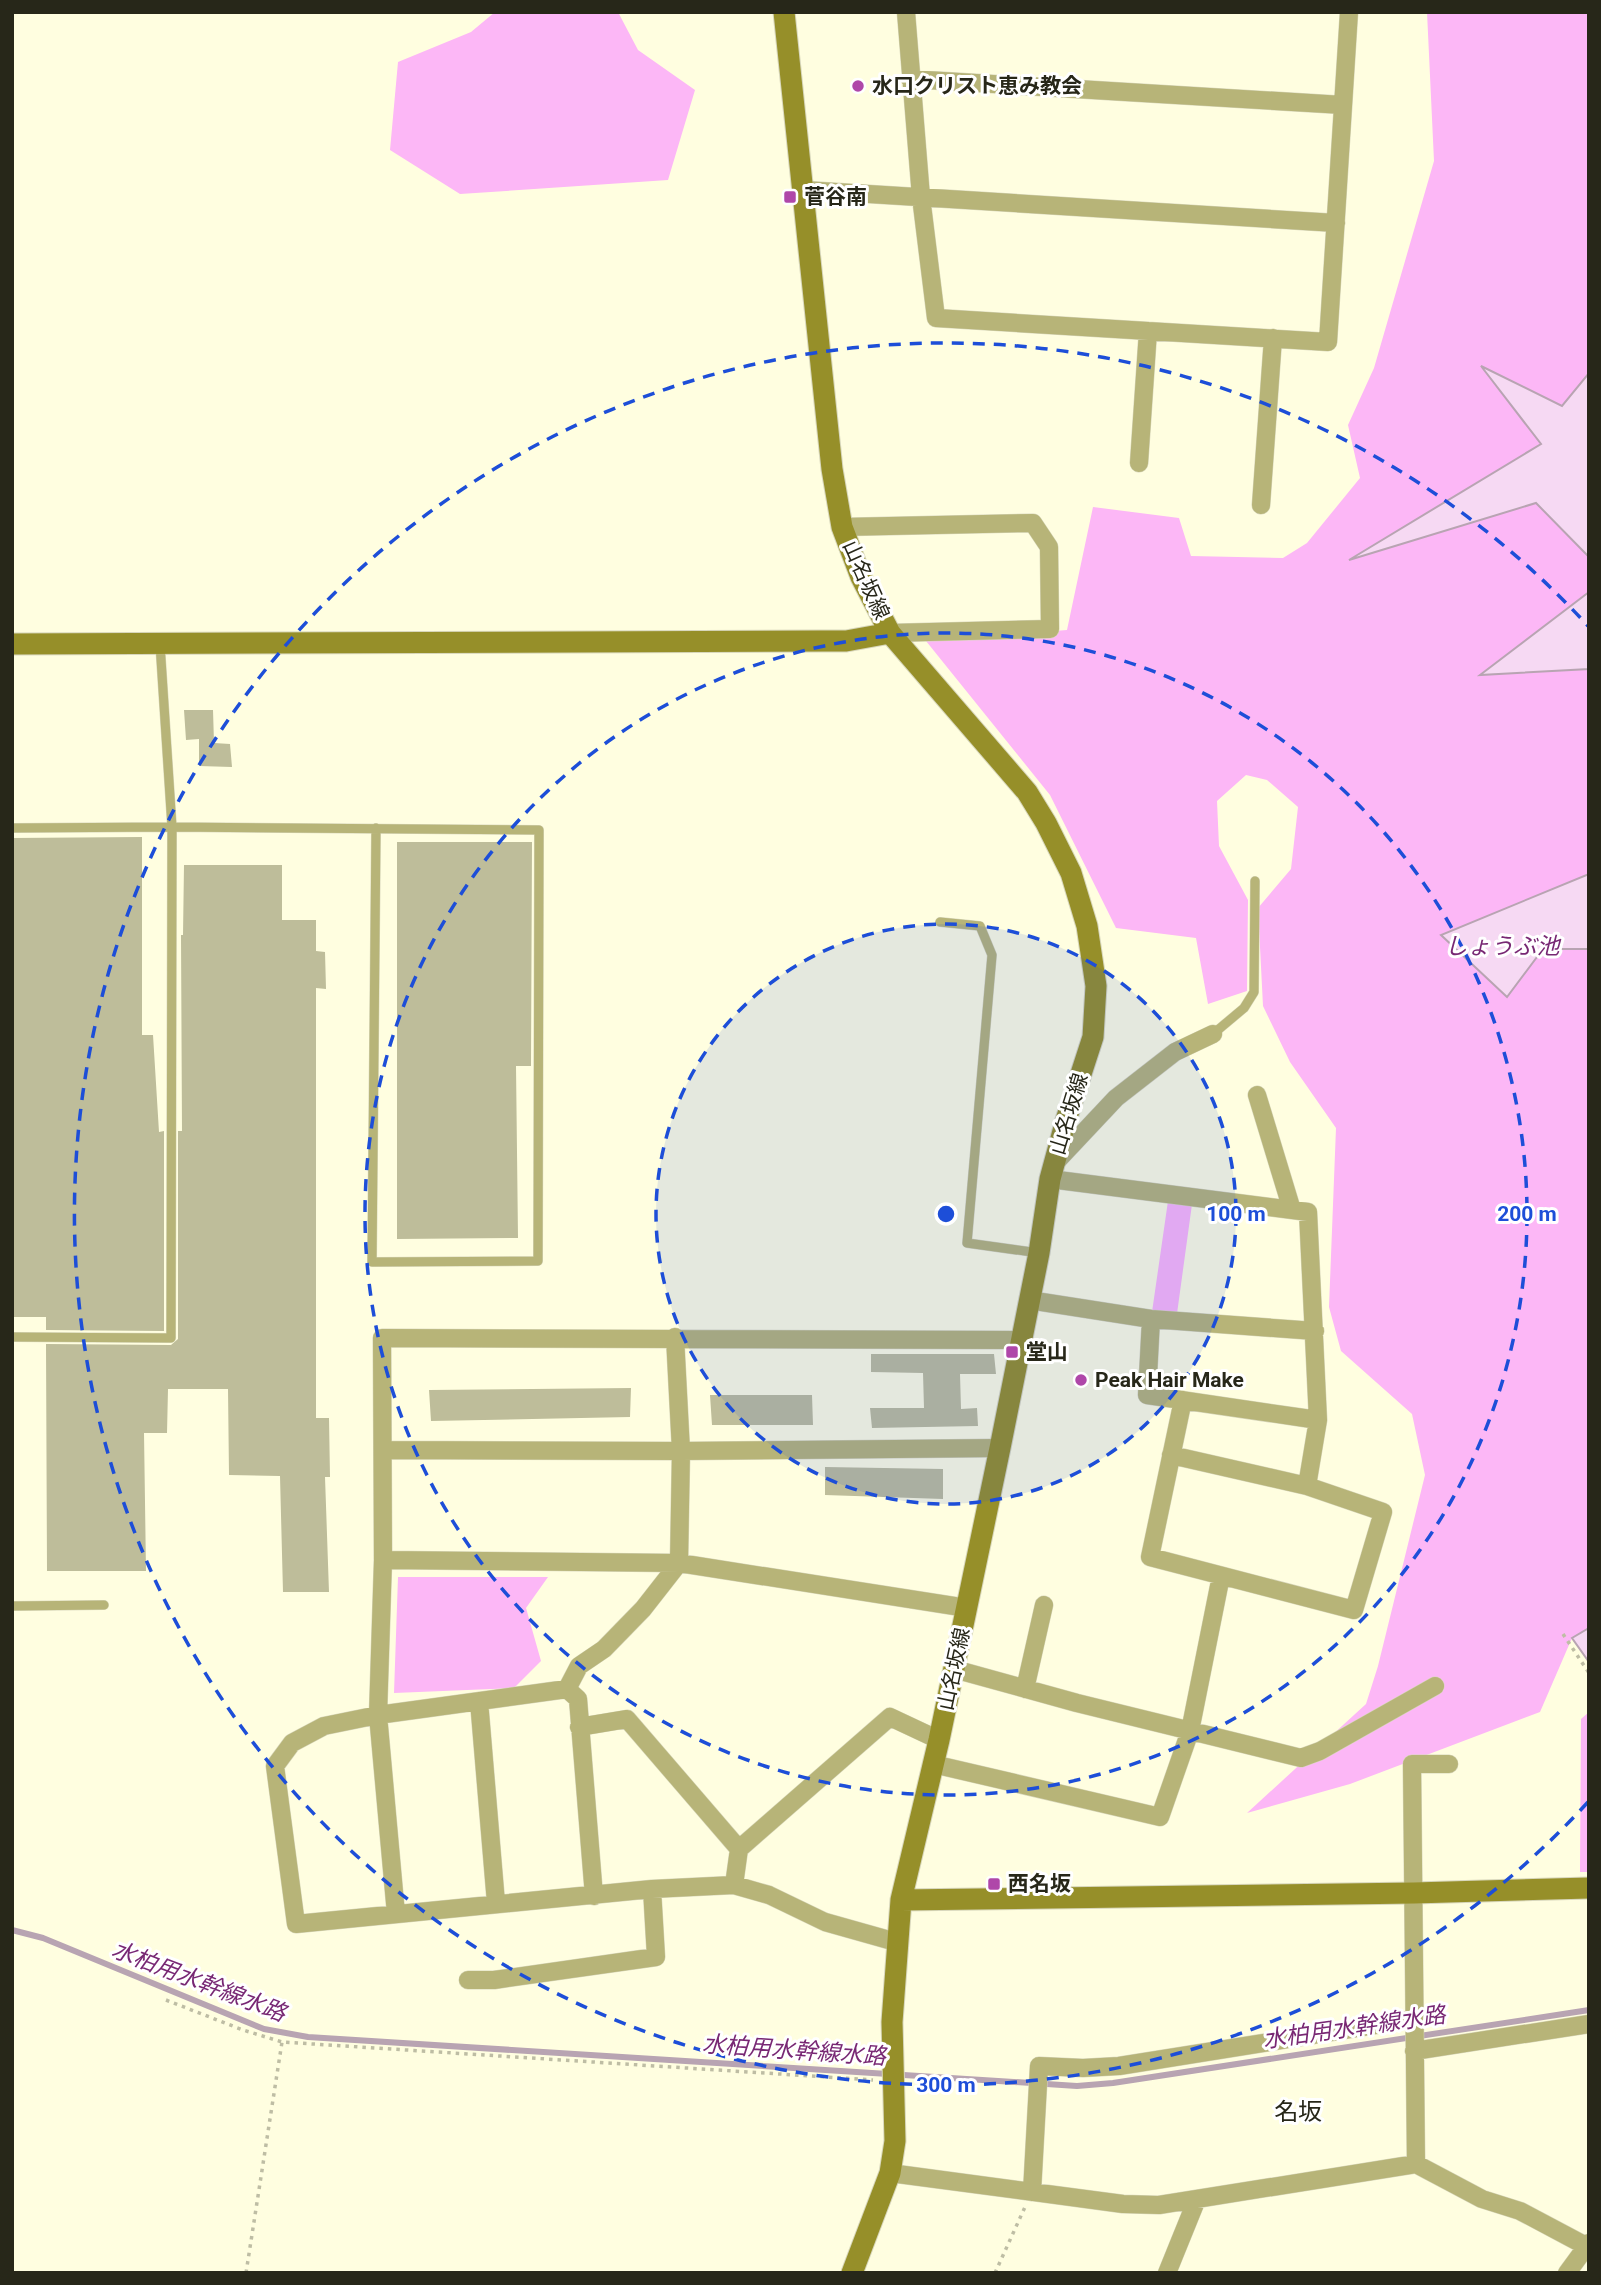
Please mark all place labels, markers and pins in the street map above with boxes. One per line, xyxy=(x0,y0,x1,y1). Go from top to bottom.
place label: 水口クリスト恵み教会 xyxy=(872,74,1082,98)
marker: 水口クリスト恵み教会 xyxy=(850,78,866,94)
place label: 菅谷南 xyxy=(804,185,867,209)
marker: 菅谷南 xyxy=(782,189,798,205)
centre of rings xyxy=(934,1202,958,1226)
place label: 堂山 xyxy=(1026,1340,1068,1364)
marker: 堂山 xyxy=(1004,1344,1020,1360)
place label: Peak Hair Make xyxy=(1095,1368,1244,1392)
marker: Peak Hair Make xyxy=(1073,1372,1089,1388)
place label: 西名坂 xyxy=(1008,1872,1071,1896)
marker: 西名坂 xyxy=(986,1876,1002,1892)

